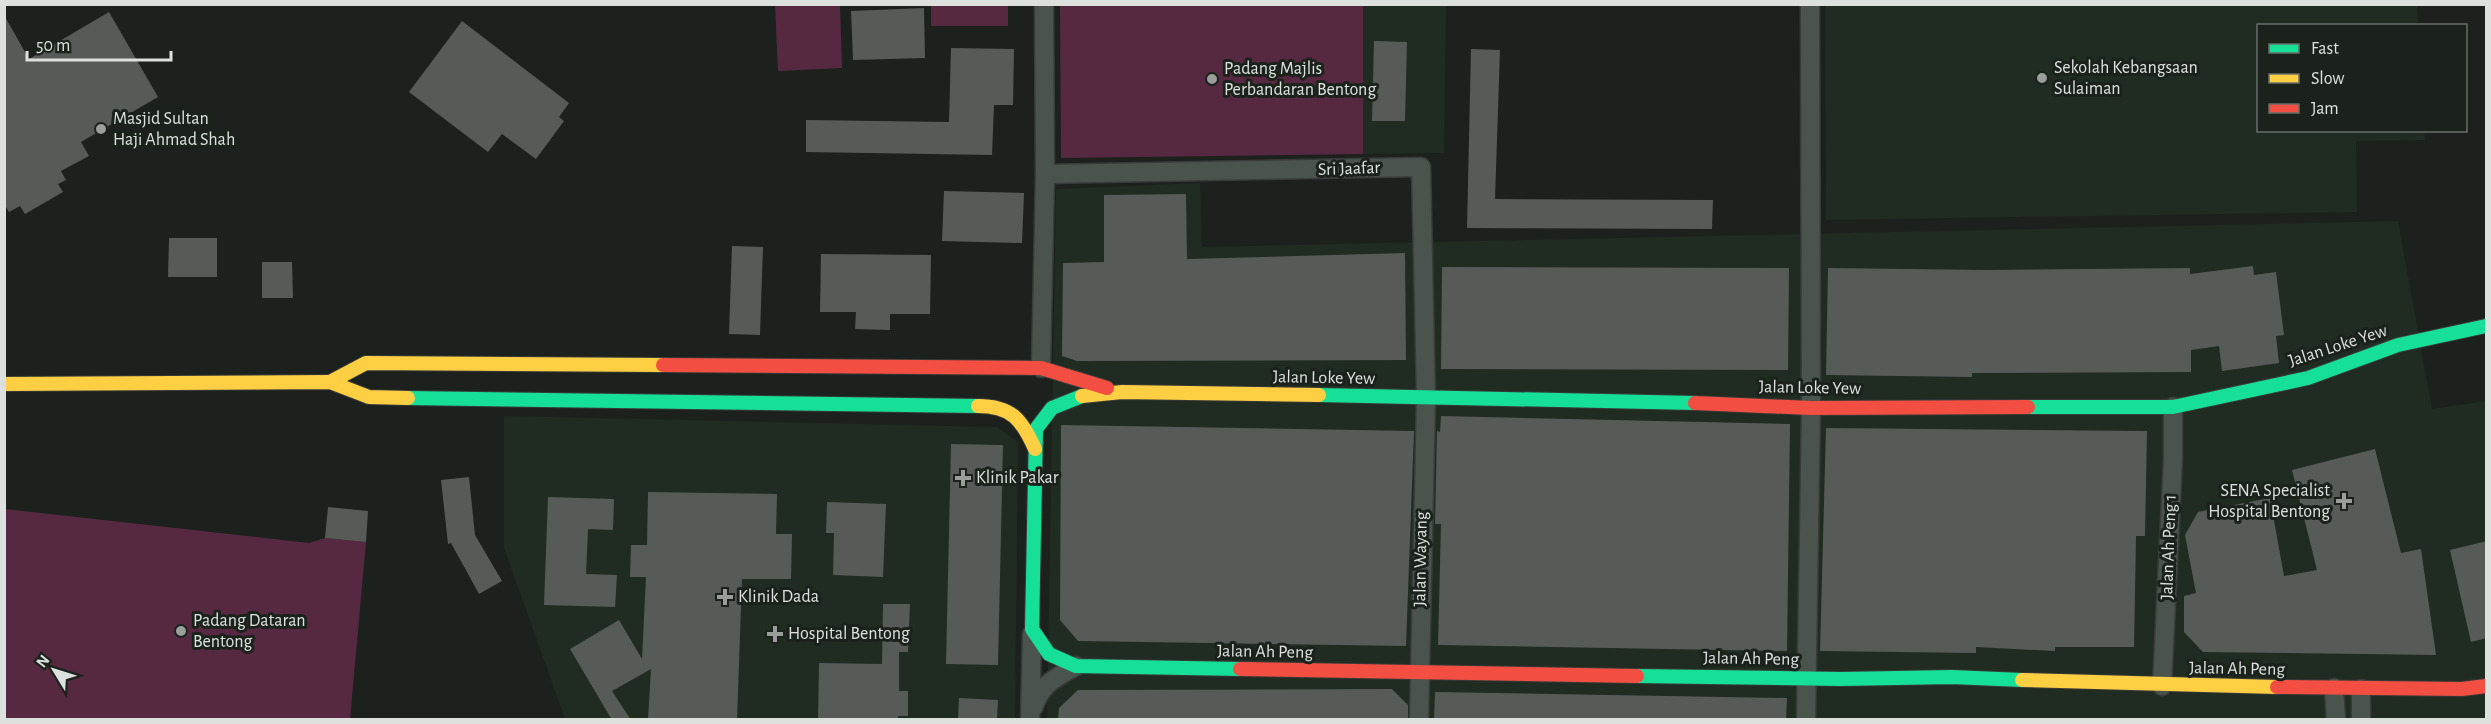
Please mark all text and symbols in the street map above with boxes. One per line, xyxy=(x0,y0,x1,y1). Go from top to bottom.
scale bar xyxy=(27,24,171,62)
legend xyxy=(2257,24,2467,132)
text: 50 m xyxy=(36,37,70,55)
text: Fast xyxy=(2311,40,2339,58)
place label: Sekolah Kebangsaan Sulaiman xyxy=(2054,59,2198,98)
place label: Padang Majlis Perbandaran Bentong xyxy=(1224,60,1376,99)
text: Slow xyxy=(2311,70,2344,88)
marker: Sekolah Kebangsaan Sulaiman xyxy=(2035,71,2049,85)
marker: Padang Majlis Perbandaran Bentong xyxy=(1205,72,1219,86)
text: Jam xyxy=(2311,100,2339,118)
place label: Masjid Sultan Haji Ahmad Shah xyxy=(113,110,235,149)
marker: Masjid Sultan Haji Ahmad Shah xyxy=(94,122,108,136)
street label: Sri Jaafar xyxy=(1318,159,1381,179)
street label: Jalan Loke Yew xyxy=(2287,322,2389,370)
street label: Jalan Loke Yew xyxy=(1273,368,1375,388)
street label: Jalan Loke Yew xyxy=(1759,378,1861,398)
marker: Klinik Pakar xyxy=(954,469,972,487)
place label: Klinik Pakar xyxy=(976,469,1059,487)
place label: SENA Specialist Hospital Bentong xyxy=(2208,482,2330,521)
marker: SENA Specialist Hospital Bentong xyxy=(2335,492,2353,510)
street label: Jalan Ah Peng 1 xyxy=(2158,494,2180,600)
street label: Jalan Wayang xyxy=(1411,511,1431,607)
marker: Klinik Dada xyxy=(716,588,734,606)
place label: Klinik Dada xyxy=(738,588,819,606)
place label: Padang Dataran Bentong xyxy=(193,612,306,651)
marker: Padang Dataran Bentong xyxy=(174,624,188,638)
marker: Hospital Bentong xyxy=(766,625,784,643)
place label: Hospital Bentong xyxy=(788,625,910,643)
north arrow xyxy=(24,640,84,700)
street label: Jalan Ah Peng xyxy=(1217,642,1313,662)
street label: Jalan Ah Peng xyxy=(1703,649,1799,669)
text: N xyxy=(33,652,53,671)
street label: Jalan Ah Peng xyxy=(2189,659,2285,679)

